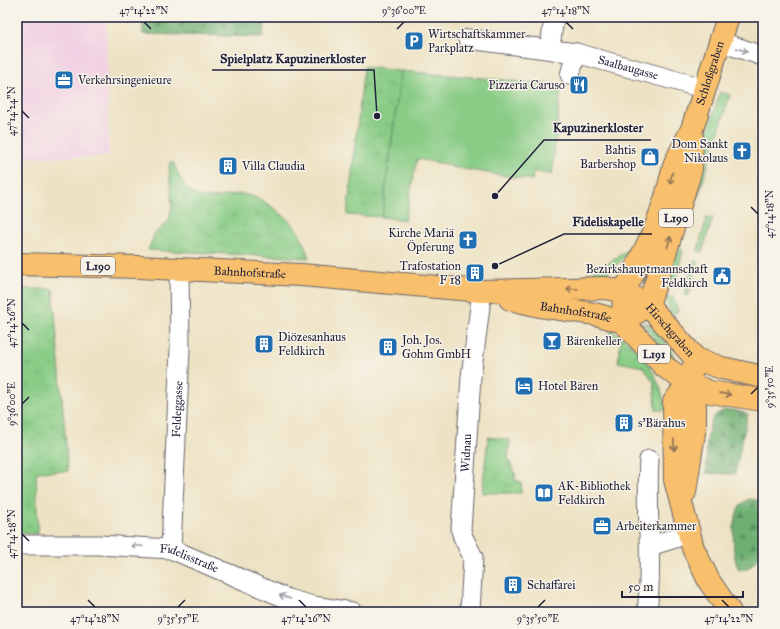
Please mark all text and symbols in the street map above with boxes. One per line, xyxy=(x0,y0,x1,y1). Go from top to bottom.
text: 47°14'22"N xyxy=(119,5,169,17)
text: 9°36'00"E xyxy=(382,5,426,17)
text: 47°14'18"N xyxy=(542,5,591,17)
place label: Wirtschaftskammer Parkplatz xyxy=(428,27,526,55)
parking icon: Wirtschaftskammer Parkplatz xyxy=(403,30,425,52)
street label: Schloßgraben xyxy=(693,39,727,107)
callout: Spielplatz Kapuzinerkloster xyxy=(212,45,374,70)
one-way arrow xyxy=(735,47,748,54)
text: Spielplatz Kapuzinerkloster xyxy=(220,51,367,67)
street label: Saalbaugasse xyxy=(596,52,660,82)
office icon: Verkehrsingenieure xyxy=(53,69,75,91)
place label: Verkehrsingenieure xyxy=(77,73,172,88)
restaurant icon: Pizzeria Caruso xyxy=(568,74,590,96)
place label: Pizzeria Caruso xyxy=(489,78,565,92)
text: 47°14'24"N xyxy=(6,86,18,136)
callout: Kapuzinerkloster xyxy=(544,115,651,140)
text: Kapuzinerkloster xyxy=(553,120,644,136)
place label: Dom Sankt Nikolaus xyxy=(672,137,729,165)
church icon: Dom Sankt Nikolaus xyxy=(731,140,753,162)
place label: Bahtis Barbershop xyxy=(580,143,636,171)
shop icon: Bahtis Barbershop xyxy=(639,146,661,168)
building icon: Villa Claudia xyxy=(217,155,239,177)
place label: Villa Claudia xyxy=(241,159,306,173)
one-way arrow xyxy=(667,171,675,184)
text: 47°14'18"N xyxy=(764,189,776,238)
callout: Fideliskapelle xyxy=(564,209,652,234)
road number: L190 xyxy=(659,209,693,227)
text: Fideliskapelle xyxy=(572,214,644,230)
place label: Kirche Mariä Öpferung xyxy=(388,226,455,255)
church icon: Kirche Mariä Öpferung xyxy=(457,229,479,251)
one-way arrow xyxy=(666,236,673,249)
road number: L190 xyxy=(81,257,115,275)
place label: Trafostation F 18 xyxy=(400,259,462,287)
building icon: Trafostation F 18 xyxy=(464,262,486,284)
place label: Bezirkshauptmannschaft Feldkirch xyxy=(586,262,709,290)
street label: Bahnhofstraße xyxy=(213,264,286,281)
public building icon: Bezirkshauptmannschaft Feldkirch xyxy=(711,265,733,287)
one-way arrow xyxy=(566,286,579,293)
text: 47°14'26"N xyxy=(6,298,18,348)
street label: Bahnhofstraße xyxy=(539,299,613,325)
street label: Hirschgraben xyxy=(643,300,698,360)
place label: Diözesanhaus Feldkirch xyxy=(278,330,346,358)
bar icon: Bärenkeller xyxy=(541,330,563,352)
building icon: Diözesanhaus Feldkirch xyxy=(253,333,275,355)
place label: Joh. Jos. Gohm GmbH xyxy=(400,333,471,361)
place label: Bärenkeller xyxy=(566,334,622,348)
building icon: Joh. Jos. Gohm GmbH xyxy=(377,336,399,358)
road number: L191 xyxy=(638,345,670,363)
text: 9°35'50"E xyxy=(764,366,776,408)
hotel icon: Hotel Bären xyxy=(513,375,535,397)
place label: Hotel Bären xyxy=(538,379,599,393)
street label: Feldeggasse xyxy=(169,380,186,438)
text: 9°36'00"E xyxy=(6,382,18,426)
one-way arrow xyxy=(718,390,731,398)
building icon: s'Bärahus xyxy=(613,412,635,434)
place label: s'Bärahus xyxy=(638,416,685,430)
street label: Widnau xyxy=(458,433,474,473)
one-way arrow xyxy=(670,438,678,451)
place label: AK-Bibliothek Feldkirch xyxy=(557,479,631,507)
library icon: AK-Bibliothek Feldkirch xyxy=(533,482,555,504)
text: 47°14'28"N xyxy=(6,509,18,559)
office icon: Arbeiterkammer xyxy=(591,515,613,537)
place label: Arbeiterkammer xyxy=(615,519,697,533)
street label: Fidelisstraße xyxy=(159,541,221,576)
one-way arrow xyxy=(131,543,144,550)
scale bar xyxy=(622,573,743,599)
building icon: Schaffarei xyxy=(502,574,524,596)
place label: Schaffarei xyxy=(527,578,576,592)
text: 50 m xyxy=(628,580,653,594)
one-way arrow xyxy=(279,593,291,601)
text: 47°14'28"N xyxy=(70,613,120,625)
text: 9°35'55"E xyxy=(157,613,199,625)
text: 47°14'26"N xyxy=(281,613,331,625)
text: 9°35'50"E xyxy=(517,613,559,625)
text: 47°14'22"N xyxy=(704,613,754,625)

